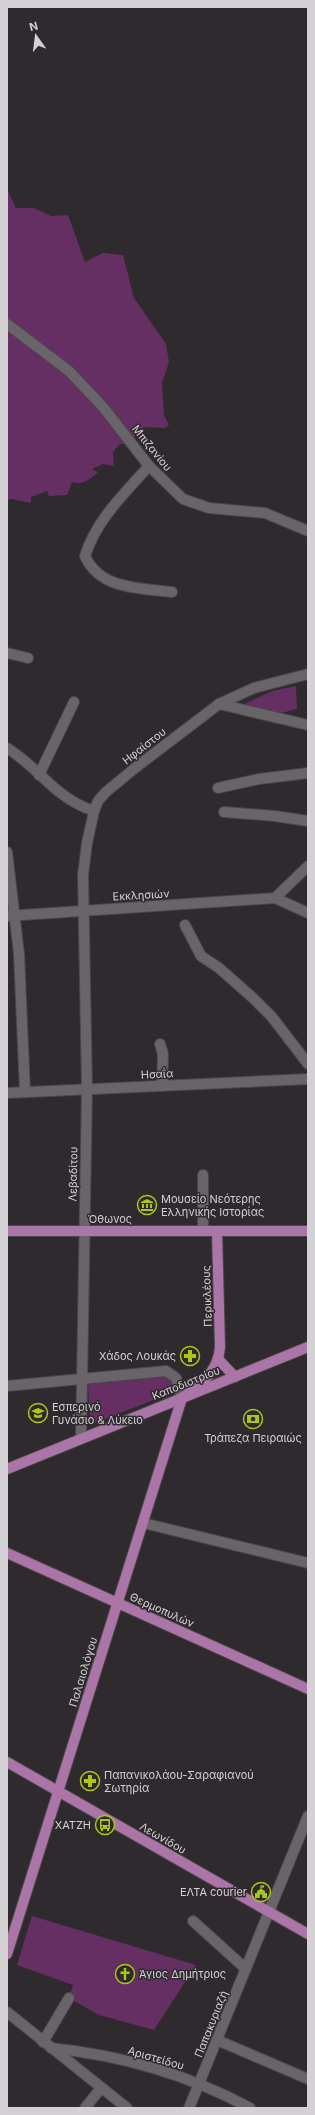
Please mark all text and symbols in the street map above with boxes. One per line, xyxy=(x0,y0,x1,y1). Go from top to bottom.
north arrow xyxy=(16,16,56,56)
text: N xyxy=(28,18,39,34)
street label: Μπιζανίου xyxy=(129,422,175,474)
street label: Ηφαίστου xyxy=(119,725,169,767)
street label: Εκκλησιών xyxy=(112,886,170,903)
street label: Ησαΐα xyxy=(140,1066,174,1082)
street label: Λεβαδίτου xyxy=(66,1146,80,1202)
place label: Μουσείο Νεότερης Ελληνικής Ιστορίας xyxy=(161,1192,264,1219)
museum icon: Μουσείο Νεότερης Ελληνικής Ιστορίας xyxy=(136,1194,158,1216)
street label: Όθωνος xyxy=(88,1212,132,1226)
street label: Περικλέους xyxy=(199,1265,215,1327)
pharmacy icon: Χάδος Λουκάς xyxy=(179,1345,201,1367)
place label: Χάδος Λουκάς xyxy=(99,1349,176,1363)
street label: Καποδιστρίου xyxy=(150,1363,222,1403)
place label: Εσπερινό Γυνάσιο & Λύκειο xyxy=(52,1400,143,1427)
school or university icon: Εσπερινό Γυνάσιο & Λύκειο xyxy=(27,1402,49,1424)
bank icon: Τράπεζα Πειραιώς xyxy=(242,1408,264,1430)
place label: Τράπεζα Πειραιώς xyxy=(204,1431,302,1445)
street label: Θερμοπυλών xyxy=(128,1590,197,1631)
street label: Παλαιολόγου xyxy=(66,1635,100,1709)
place label: Παπανικολάου-Σαραφιανού Σωτηρία xyxy=(104,1768,254,1795)
pharmacy icon: Παπανικολάου-Σαραφιανού Σωτηρία xyxy=(79,1770,101,1792)
bus stop icon: ΧΑΤΖΗ xyxy=(94,1814,116,1836)
place label: ΧΑΤΖΗ xyxy=(55,1818,91,1832)
street label: Λεωνίδου xyxy=(137,1819,189,1857)
public building icon: ΕΛΤΑ courier xyxy=(250,1881,272,1903)
place label: ΕΛΤΑ courier xyxy=(180,1885,247,1899)
church icon: Άγιος Δημήτριος xyxy=(114,1963,136,1985)
place label: Άγιος Δημήτριος xyxy=(139,1967,226,1981)
street label: Παπακυριαζή xyxy=(191,1989,231,2059)
street label: Αριστείδου xyxy=(126,2043,186,2073)

